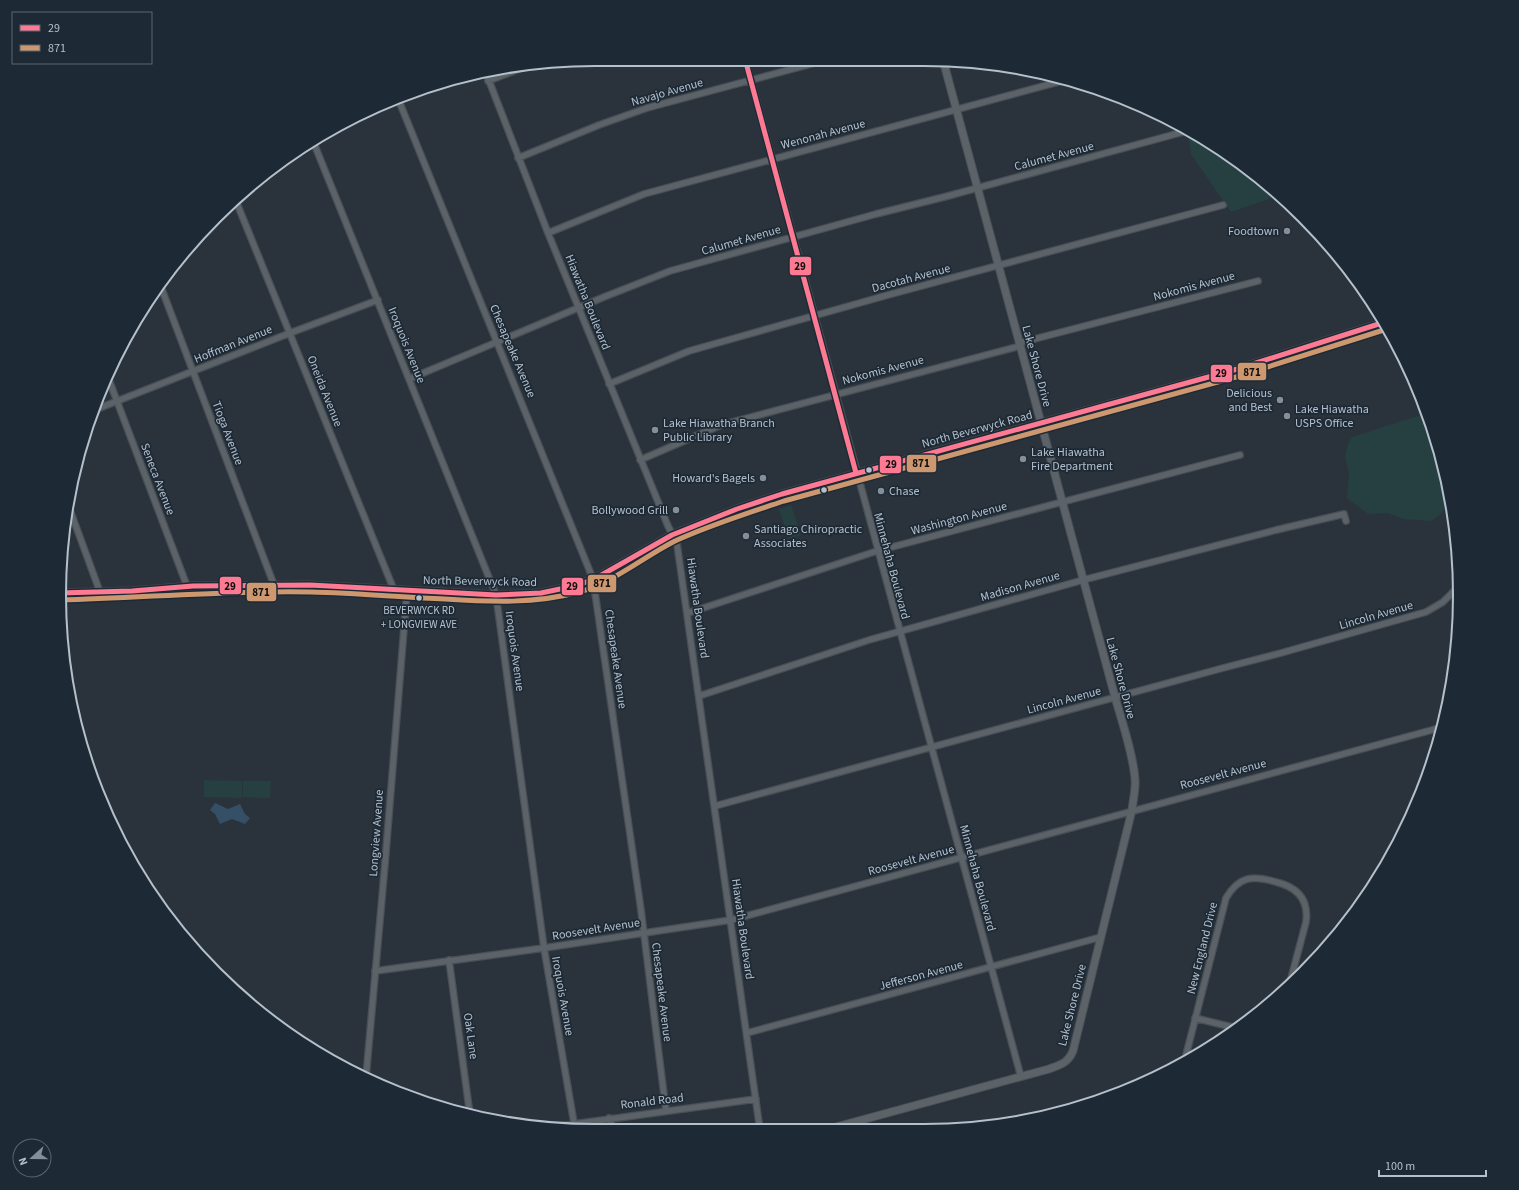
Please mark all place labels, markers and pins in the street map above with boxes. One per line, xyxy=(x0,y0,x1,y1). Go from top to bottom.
place label: Foodtown xyxy=(1228,223,1279,240)
marker: Foodtown xyxy=(1282,226,1292,236)
place label: Delicious and Best xyxy=(1226,385,1272,416)
marker: Delicious and Best xyxy=(1275,395,1285,405)
place label: Lake Hiawatha USPS Office xyxy=(1295,401,1369,432)
marker: Lake Hiawatha USPS Office xyxy=(1282,411,1292,421)
place label: Lake Hiawatha Branch Public Library xyxy=(663,415,775,446)
marker: Lake Hiawatha Branch Public Library xyxy=(650,425,660,435)
place label: Lake Hiawatha Fire Department xyxy=(1031,444,1113,475)
marker: Lake Hiawatha Fire Department xyxy=(1018,454,1028,464)
unlabelled marker xyxy=(864,465,874,475)
place label: Howard's Bagels xyxy=(672,470,755,487)
marker: Howard's Bagels xyxy=(758,473,768,483)
place label: Chase xyxy=(889,483,919,500)
unlabelled marker xyxy=(819,485,829,495)
marker: Chase xyxy=(876,486,886,496)
place label: Bollywood Grill xyxy=(591,502,668,519)
marker: Bollywood Grill xyxy=(671,505,681,515)
place label: Santiago Chiropractic Associates xyxy=(754,521,863,552)
marker: Santiago Chiropractic Associates xyxy=(741,531,751,541)
marker: BEVERWYCK RD + LONGVIEW AVE xyxy=(414,593,424,603)
place label: BEVERWYCK RD + LONGVIEW AVE xyxy=(381,603,457,632)

